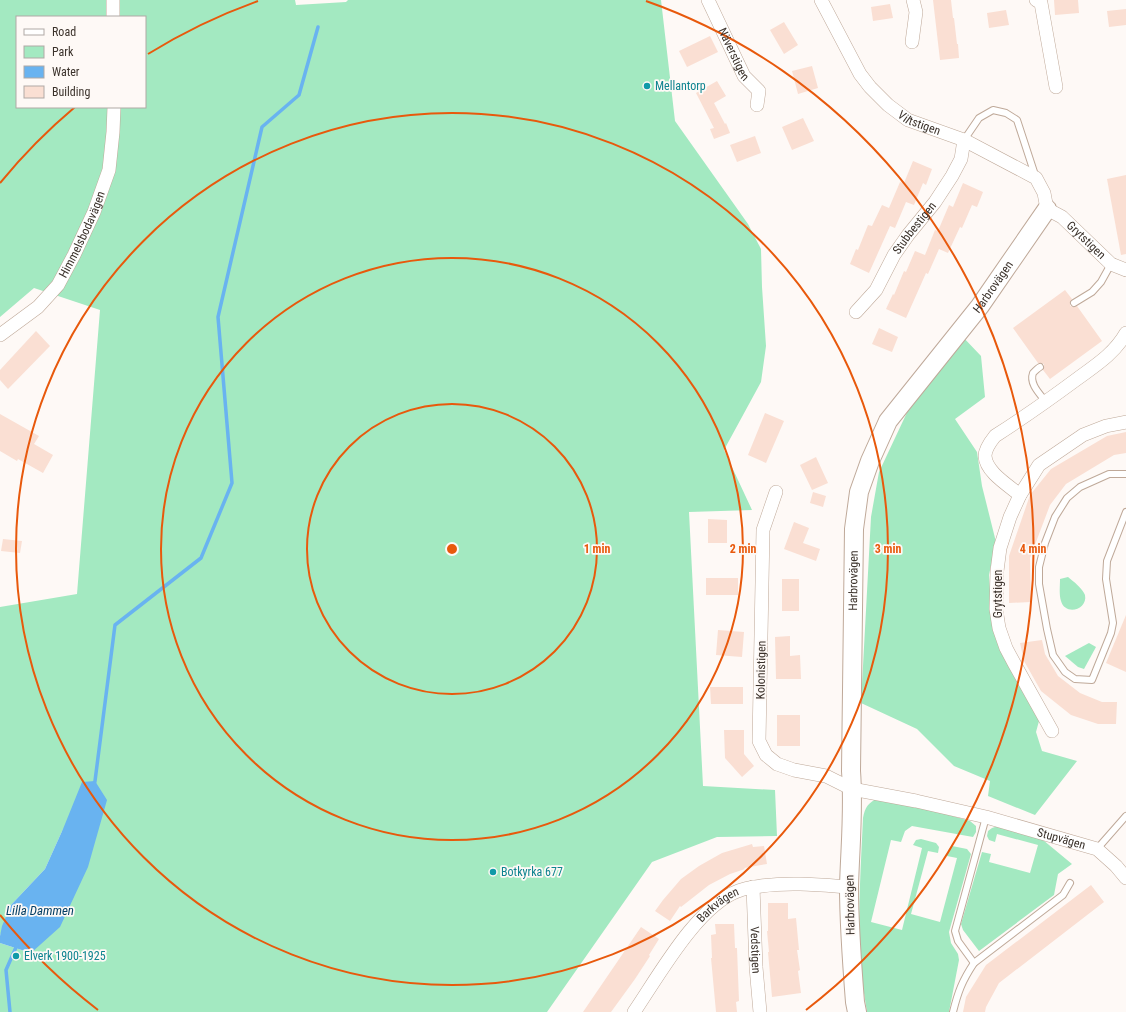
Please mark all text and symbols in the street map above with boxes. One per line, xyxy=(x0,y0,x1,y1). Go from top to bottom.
legend xyxy=(16,16,146,108)
text: Road xyxy=(52,25,76,39)
street label: Näverstigen xyxy=(715,26,752,84)
text: Park xyxy=(52,45,74,59)
text: Water xyxy=(52,65,80,79)
place label: Mellantorp xyxy=(655,79,706,93)
marker: Mellantorp xyxy=(642,81,652,91)
text: Building xyxy=(52,85,90,99)
street label: Viltstigen xyxy=(895,108,943,138)
street label: Himmelsbodavägen xyxy=(56,189,108,280)
street label: Stubbestigen xyxy=(890,199,939,257)
street label: Grytstigen xyxy=(1064,218,1109,262)
street label: Harbrovägen xyxy=(970,258,1016,316)
centre of rings xyxy=(445,542,459,556)
text: 1 min xyxy=(584,542,610,556)
text: 2 min xyxy=(730,542,756,556)
text: 3 min xyxy=(875,542,901,556)
text: 4 min xyxy=(1020,542,1046,556)
street label: Harbrovägen xyxy=(846,550,861,611)
street label: Grytstigen xyxy=(991,570,1005,618)
street label: Kolonistigen xyxy=(753,640,769,700)
street label: Stupvägen xyxy=(1036,825,1087,852)
place label: Botkyrka 677 xyxy=(501,865,563,879)
marker: Botkyrka 677 xyxy=(488,867,498,877)
street label: Harbrovägen xyxy=(842,875,858,935)
street label: Barkvägen xyxy=(694,884,741,925)
water label: Lilla Dammen xyxy=(6,903,74,918)
street label: Vedstigen xyxy=(747,926,764,974)
place label: Elverk 1900-1925 xyxy=(24,949,106,963)
marker: Elverk 1900-1925 xyxy=(11,951,21,961)

